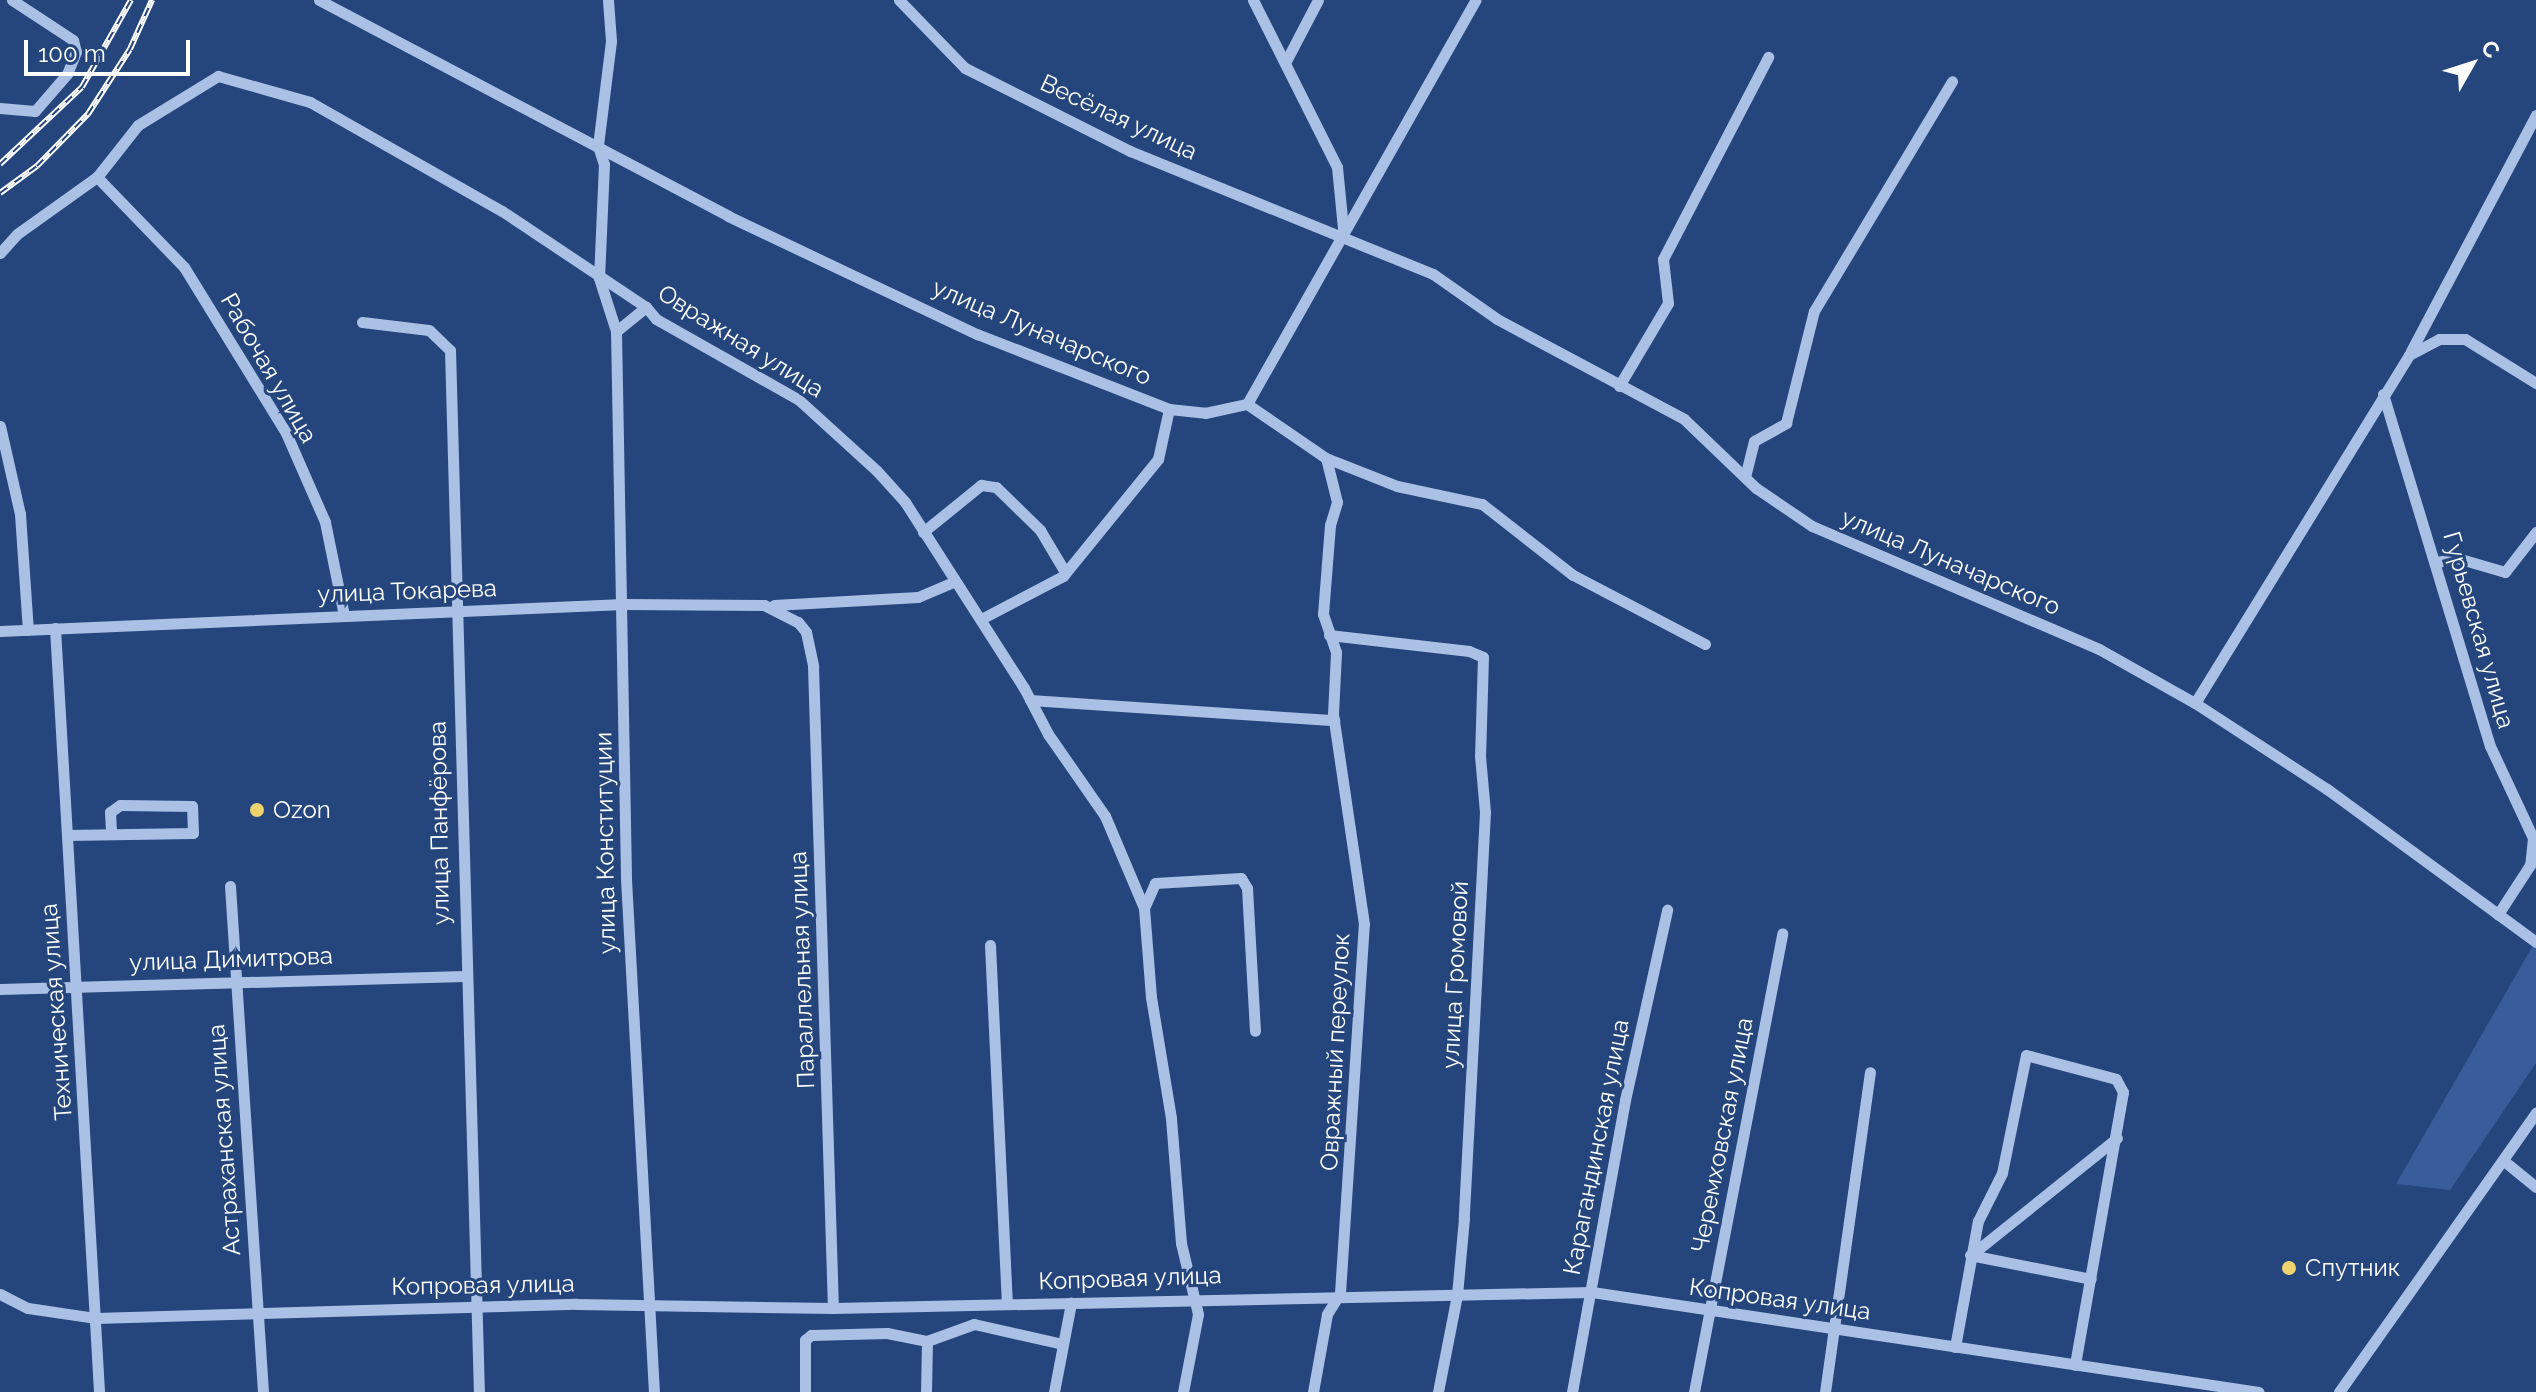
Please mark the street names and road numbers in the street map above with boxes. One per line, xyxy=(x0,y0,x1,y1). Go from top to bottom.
street label: Весёлая улица xyxy=(1036,68,1202,166)
street label: улица Луначарского xyxy=(928,273,1156,391)
street label: Овражная улица xyxy=(652,278,830,404)
street label: Рабочая улица xyxy=(214,288,324,448)
street label: улица Луначарского xyxy=(1837,503,2065,621)
street label: Гурьевская улица xyxy=(2437,528,2521,732)
street label: улица Токарева xyxy=(316,573,498,609)
street label: улица Панфёрова xyxy=(423,721,455,925)
street label: улица Конституции xyxy=(589,732,621,954)
street label: Параллельная улица xyxy=(783,850,821,1090)
street label: улица Громовой xyxy=(1436,880,1474,1070)
street label: Техническая улица xyxy=(34,902,78,1122)
street label: Овражный переулок xyxy=(1314,932,1356,1172)
street label: улица Димитрова xyxy=(129,941,333,977)
street label: Черемховская улица xyxy=(1685,1015,1759,1255)
street label: Карагандинская улица xyxy=(1557,1017,1635,1277)
street label: Астраханская улица xyxy=(202,1023,246,1257)
street label: Копровая улица xyxy=(1038,1260,1222,1296)
street label: Копровая улица xyxy=(391,1269,575,1301)
street label: Копровая улица xyxy=(1687,1272,1873,1326)

